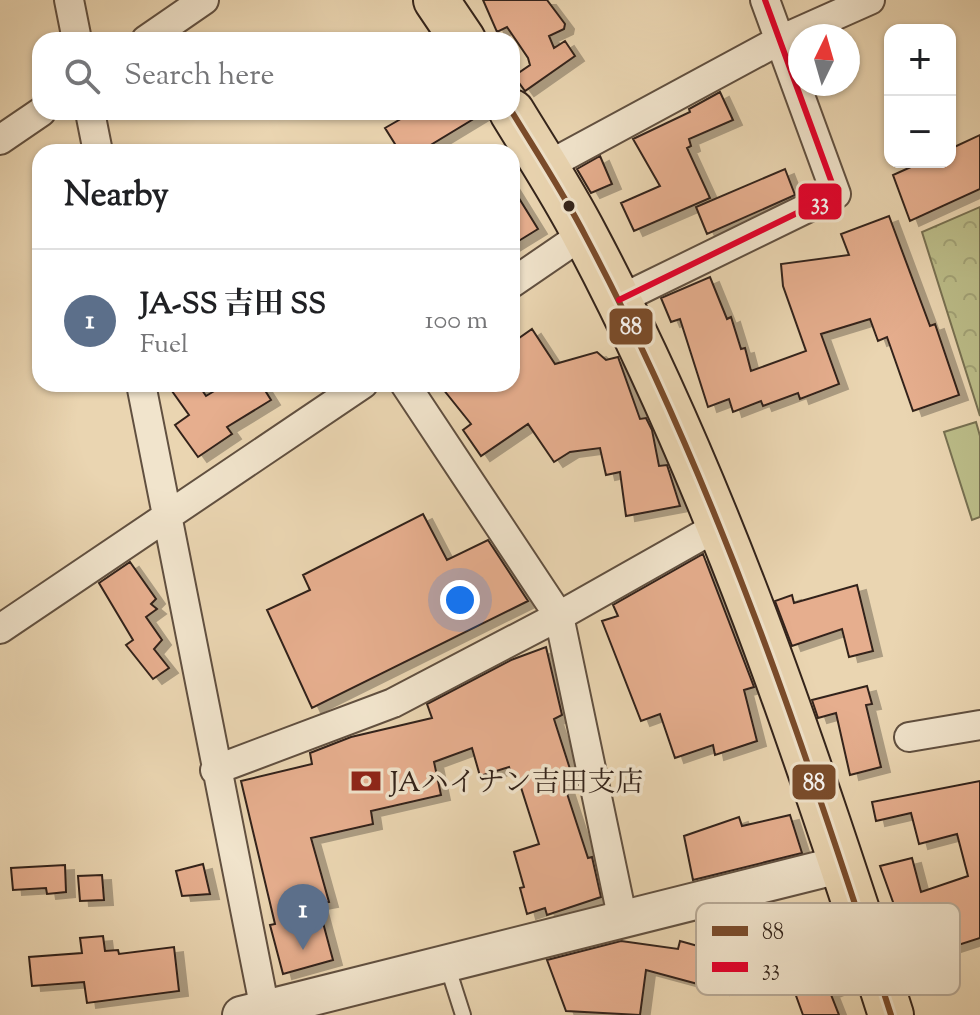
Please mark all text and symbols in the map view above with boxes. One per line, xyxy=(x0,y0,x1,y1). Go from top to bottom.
north arrow xyxy=(788,24,860,96)
map controls xyxy=(884,24,956,168)
button: + xyxy=(884,24,956,96)
search box xyxy=(32,32,520,120)
icon: search xyxy=(60,54,104,98)
text: Search here xyxy=(124,55,274,98)
button: − xyxy=(884,96,956,168)
text: Nearby xyxy=(64,172,169,221)
line badge: 33 xyxy=(797,182,843,221)
text: 33 xyxy=(811,188,829,220)
unlabelled marker xyxy=(561,198,577,214)
text: JA-SS 吉田 SS xyxy=(140,284,326,327)
text: 1 xyxy=(86,303,94,340)
text: 100 m xyxy=(425,303,488,340)
line badge: 88 xyxy=(608,307,654,346)
text: 88 xyxy=(620,313,642,345)
text: Fuel xyxy=(140,327,188,364)
your location xyxy=(440,580,480,620)
line badge: 88 xyxy=(791,763,837,801)
bank icon: JAハイナン吉田支店 xyxy=(349,764,383,798)
place label: JAハイナン吉田支店 xyxy=(388,764,643,804)
text: 88 xyxy=(803,769,825,801)
pin: 1 xyxy=(277,884,329,950)
legend xyxy=(696,903,960,995)
text: 88 xyxy=(762,918,784,950)
text: 33 xyxy=(762,954,780,986)

